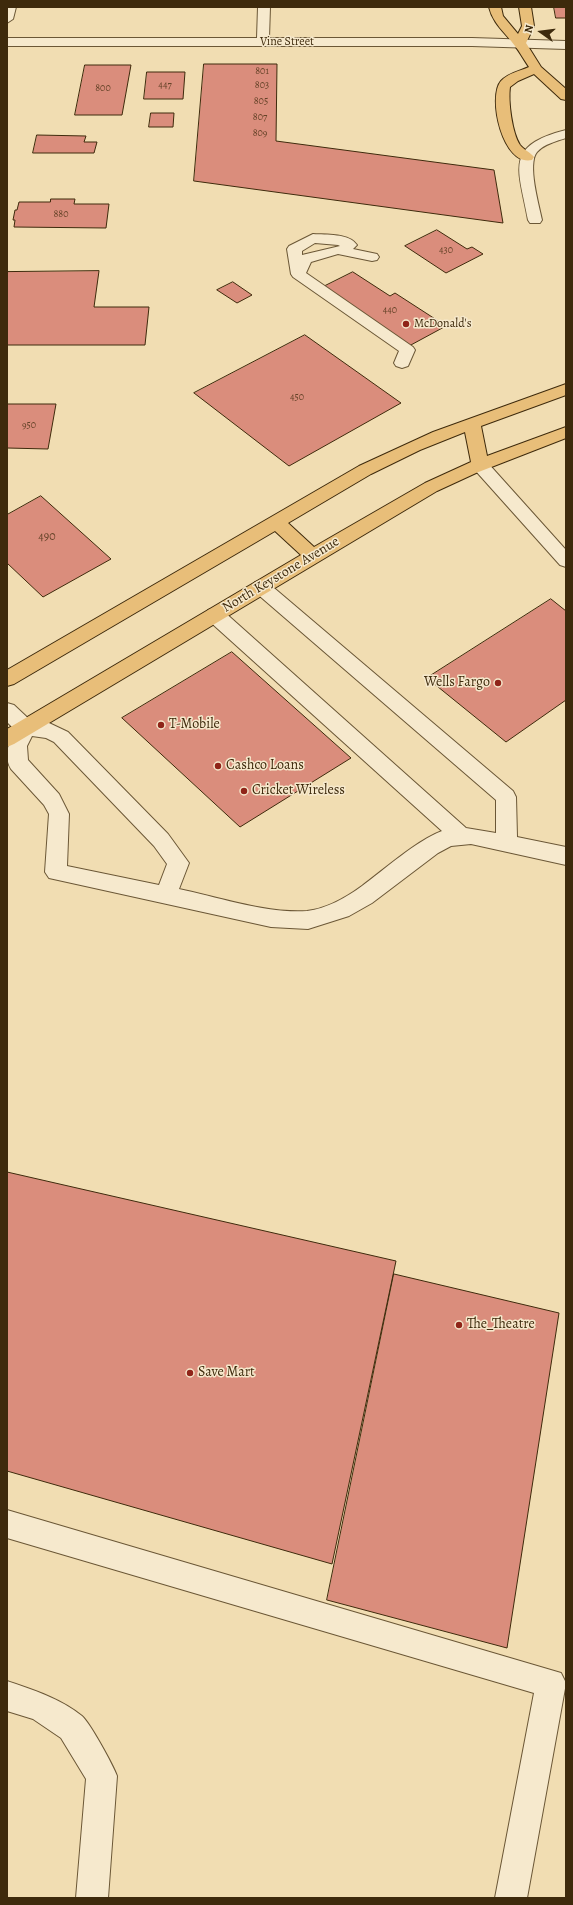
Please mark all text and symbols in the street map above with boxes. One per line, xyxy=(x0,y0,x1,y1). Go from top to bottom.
north arrow xyxy=(521,12,561,52)
text: N xyxy=(521,23,537,35)
street label: Vine Street xyxy=(260,35,314,49)
house number: 801 xyxy=(255,66,269,78)
house number: 447 xyxy=(158,80,172,92)
house number: 803 xyxy=(255,80,269,92)
house number: 800 xyxy=(95,83,111,95)
house number: 805 xyxy=(254,96,268,108)
house number: 807 xyxy=(253,112,267,124)
house number: 809 xyxy=(253,128,267,140)
house number: 880 xyxy=(53,209,69,221)
house number: 430 xyxy=(439,245,453,257)
house number: 440 xyxy=(383,305,397,317)
place label: McDonald's xyxy=(414,317,472,331)
marker: McDonald's xyxy=(401,319,411,329)
house number: 450 xyxy=(290,392,304,404)
house number: 950 xyxy=(22,420,36,432)
house number: 490 xyxy=(38,530,56,544)
street label: North Keystone Avenue xyxy=(219,533,343,617)
place label: Wells Fargo xyxy=(424,675,490,691)
marker: Wells Fargo xyxy=(493,678,503,688)
place label: T-Mobile xyxy=(169,717,220,733)
marker: T-Mobile xyxy=(156,720,166,730)
place label: Cashco Loans xyxy=(226,758,304,774)
marker: Cashco Loans xyxy=(213,761,223,771)
place label: Cricket Wireless xyxy=(252,783,345,799)
marker: Cricket Wireless xyxy=(239,786,249,796)
place label: The_Theatre xyxy=(467,1317,535,1333)
marker: The_Theatre xyxy=(454,1320,464,1330)
place label: Save Mart xyxy=(198,1365,255,1381)
marker: Save Mart xyxy=(185,1368,195,1378)

